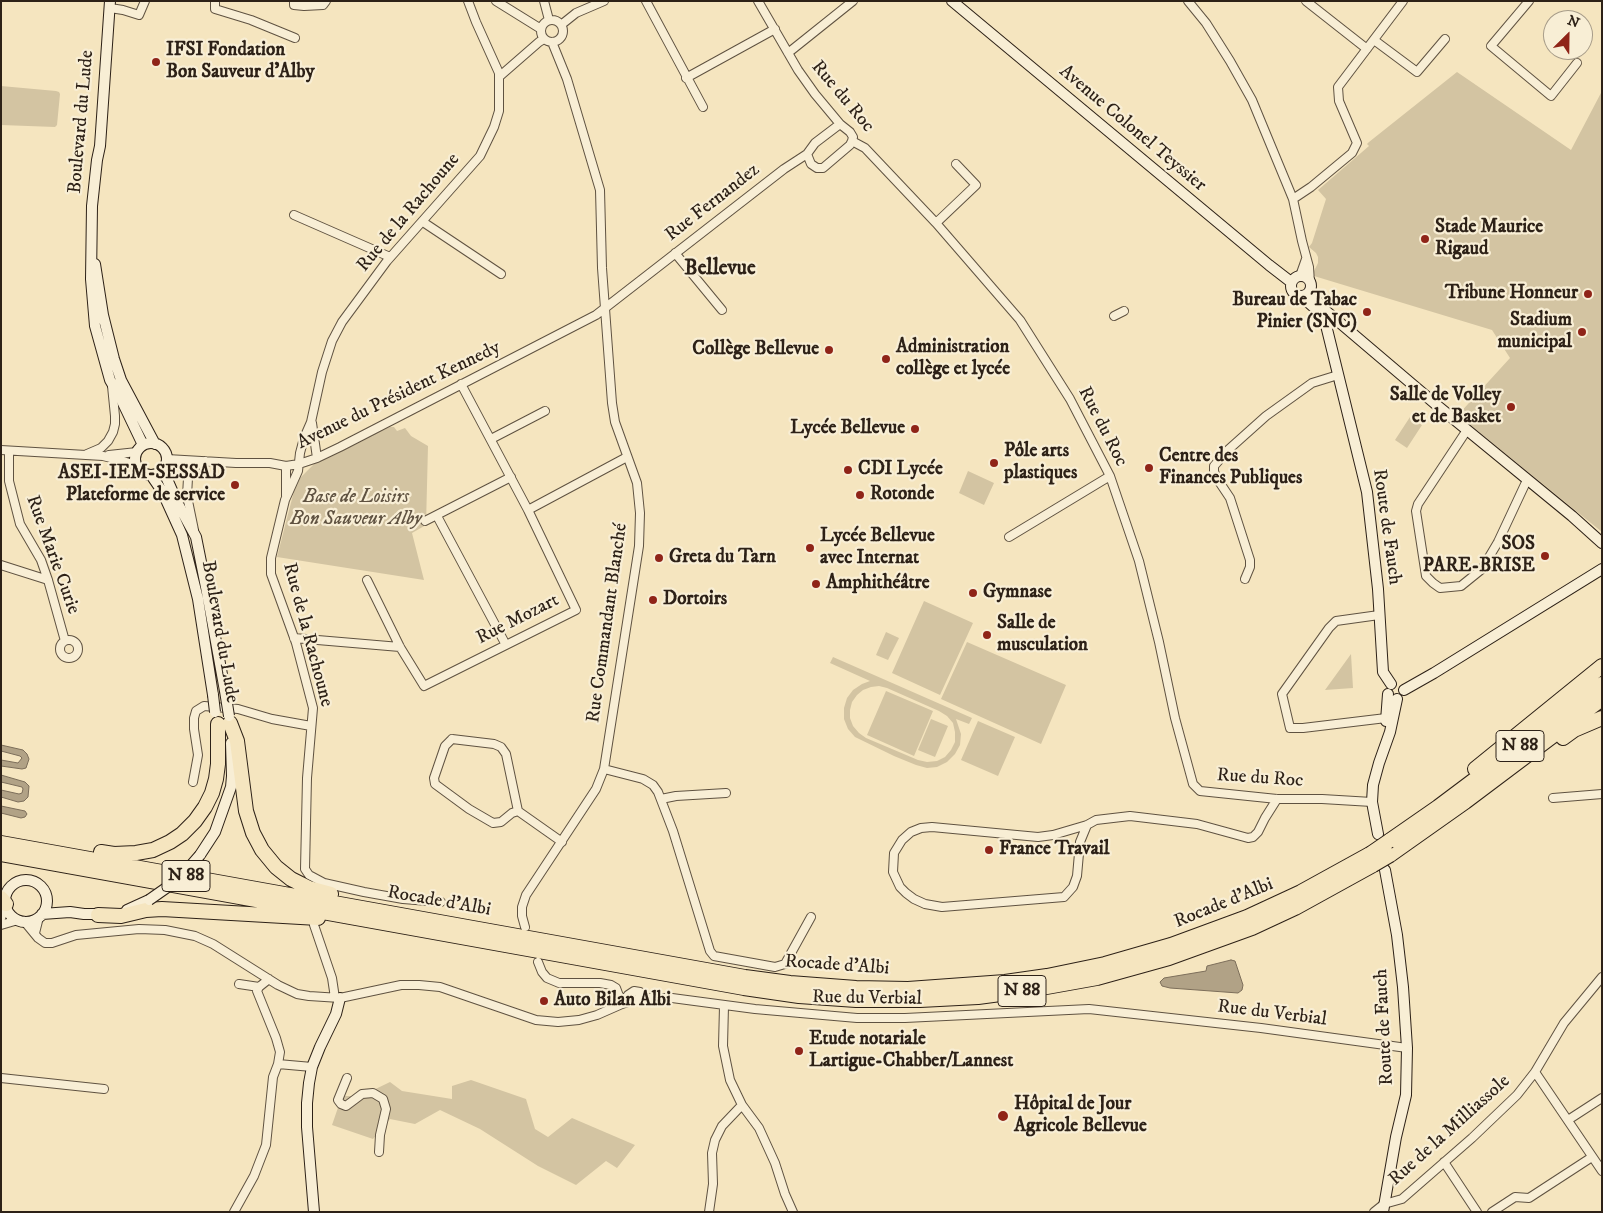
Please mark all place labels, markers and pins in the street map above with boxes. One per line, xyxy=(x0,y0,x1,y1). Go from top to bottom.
place label: IFSI Fondation Bon Sauveur d'Alby xyxy=(166,40,314,84)
marker: IFSI Fondation Bon Sauveur d'Alby xyxy=(150,56,162,68)
place label: Stade Maurice Rigaud xyxy=(1435,217,1543,261)
marker: Stade Maurice Rigaud xyxy=(1419,233,1431,245)
place label: Tribune Honneur xyxy=(1445,283,1578,305)
marker: Tribune Honneur xyxy=(1582,288,1594,300)
place label: Bureau de Tabac Pinier (SNC) xyxy=(1232,290,1357,334)
marker: Bureau de Tabac Pinier (SNC) xyxy=(1361,306,1373,318)
place label: Stadium municipal xyxy=(1497,310,1572,354)
marker: Stadium municipal xyxy=(1576,326,1588,338)
place label: Administration collège et lycée xyxy=(896,337,1010,381)
place label: Collège Bellevue xyxy=(692,339,819,361)
marker: Collège Bellevue xyxy=(823,344,835,356)
marker: Administration collège et lycée xyxy=(880,353,892,365)
place label: Salle de Volley et de Basket xyxy=(1390,385,1501,429)
marker: Salle de Volley et de Basket xyxy=(1505,401,1517,413)
place label: Lycée Bellevue xyxy=(790,418,905,440)
marker: Lycée Bellevue xyxy=(909,423,921,435)
place label: Pôle arts plastiques xyxy=(1004,441,1077,485)
place label: Centre des Finances Publiques xyxy=(1159,446,1302,490)
marker: Pôle arts plastiques xyxy=(988,457,1000,469)
place label: CDI Lycée xyxy=(858,459,943,481)
marker: Centre des Finances Publiques xyxy=(1143,462,1155,474)
place label: ASEI-IEM-SESSAD Plateforme de service xyxy=(58,463,225,507)
marker: CDI Lycée xyxy=(842,464,854,476)
marker: ASEI-IEM-SESSAD Plateforme de service xyxy=(229,479,241,491)
place label: Rotonde xyxy=(870,484,934,506)
marker: Rotonde xyxy=(854,489,866,501)
place label: Lycée Bellevue avec Internat xyxy=(820,526,935,570)
place label: SOS PARE-BRISE xyxy=(1423,534,1535,578)
marker: Lycée Bellevue avec Internat xyxy=(804,542,816,554)
place label: Greta du Tarn xyxy=(669,547,776,569)
marker: SOS PARE-BRISE xyxy=(1539,550,1551,562)
marker: Greta du Tarn xyxy=(653,552,665,564)
place label: Amphithéâtre xyxy=(826,573,930,595)
marker: Amphithéâtre xyxy=(810,578,822,590)
place label: Gymnase xyxy=(983,582,1052,604)
marker: Gymnase xyxy=(967,587,979,599)
place label: Dortoirs xyxy=(663,589,727,611)
marker: Dortoirs xyxy=(647,594,659,606)
place label: Salle de musculation xyxy=(997,613,1088,657)
marker: Salle de musculation xyxy=(981,629,993,641)
place label: France Travail xyxy=(999,839,1109,861)
marker: France Travail xyxy=(983,844,995,856)
place label: Auto Bilan Albi xyxy=(554,990,671,1012)
marker: Auto Bilan Albi xyxy=(538,995,550,1007)
place label: Etude notariale Lartigue-Chabber/Lannest xyxy=(809,1029,1013,1073)
marker: Etude notariale Lartigue-Chabber/Lannest xyxy=(793,1045,805,1057)
place label: Hôpital de Jour Agricole Bellevue xyxy=(1014,1094,1147,1138)
marker: Hôpital de Jour Agricole Bellevue xyxy=(996,1109,1010,1123)

